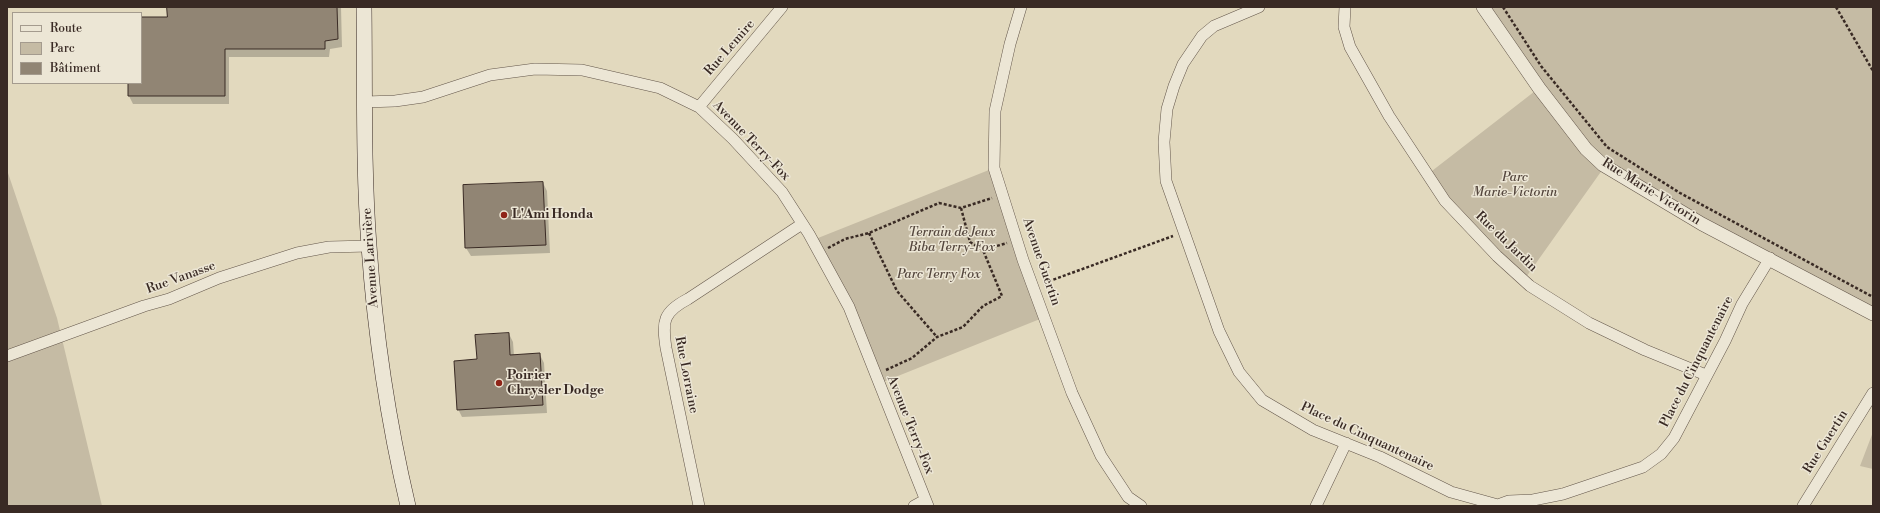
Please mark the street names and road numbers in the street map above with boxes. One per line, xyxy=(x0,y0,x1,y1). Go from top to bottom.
street label: Rue Lemire xyxy=(702,17,758,79)
street label: Avenue Terry-Fox xyxy=(709,98,793,184)
street label: Rue Marie-Victorin xyxy=(1599,155,1703,229)
street label: Avenue Larivière xyxy=(360,207,382,309)
street label: Rue du Jardin xyxy=(1472,209,1540,275)
street label: Avenue Guertin xyxy=(1019,216,1063,308)
street label: Rue Vanasse xyxy=(144,258,218,298)
street label: Place du Cinquantenaire xyxy=(1657,294,1737,430)
street label: Rue Lorraine xyxy=(671,335,701,415)
street label: Avenue Terry-Fox xyxy=(883,374,937,476)
street label: Place du Cinquantenaire xyxy=(1298,399,1436,475)
street label: Rue Guertin xyxy=(1800,407,1852,477)

